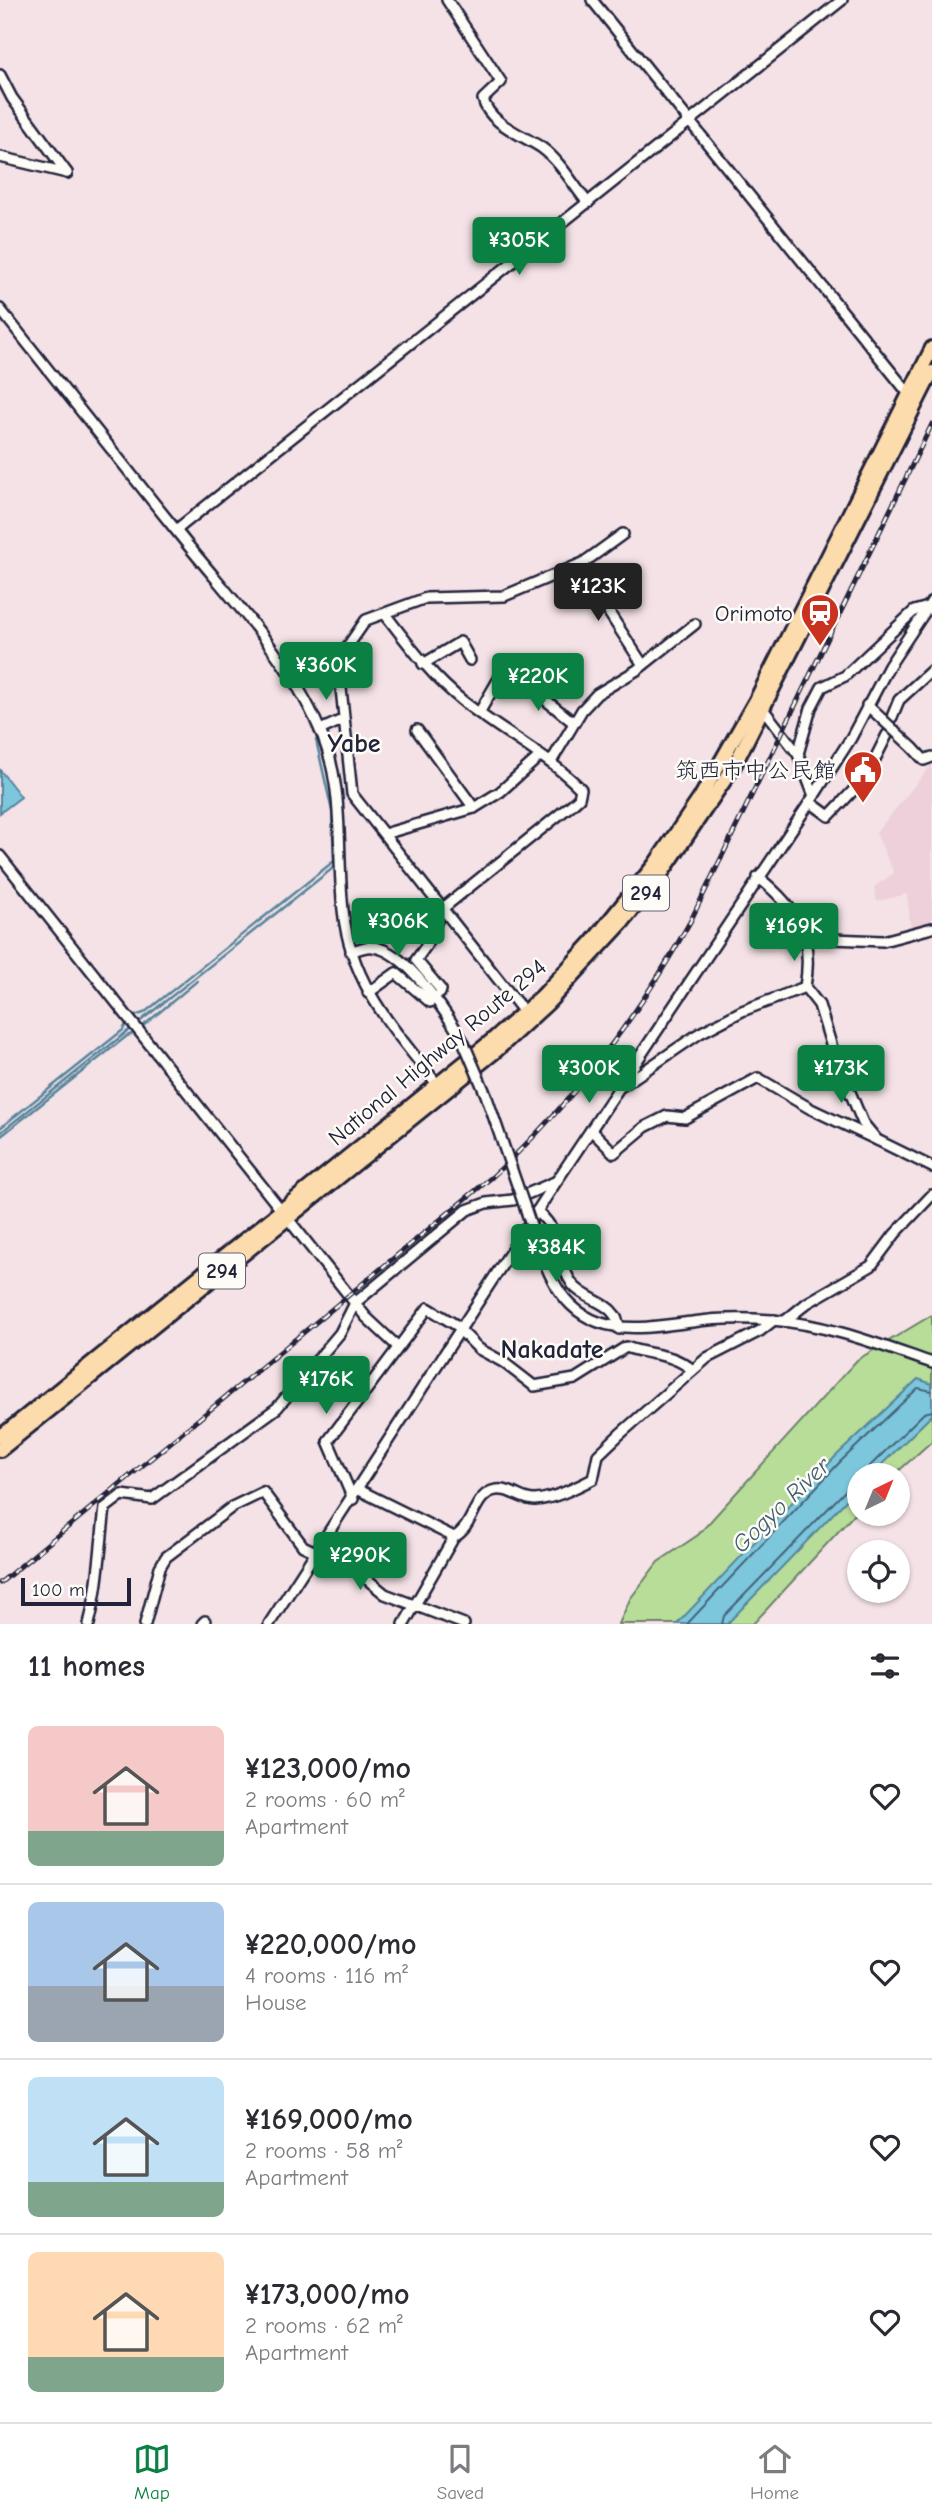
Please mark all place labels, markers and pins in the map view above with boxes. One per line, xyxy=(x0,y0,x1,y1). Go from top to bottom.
pin: ¥305K xyxy=(470,218,568,277)
pin: ¥123K xyxy=(549,564,647,623)
station icon: Orimoto xyxy=(799,592,841,647)
place label: Orimoto xyxy=(715,600,793,627)
pin: ¥360K xyxy=(277,642,375,702)
pin: ¥220K xyxy=(489,654,587,713)
public building icon: 筑西市中公民館 xyxy=(842,749,884,804)
place label: 筑西市中公民館 xyxy=(675,757,836,784)
pin: ¥306K xyxy=(349,898,447,958)
pin: ¥169K xyxy=(745,904,843,963)
pin: ¥300K xyxy=(540,1046,638,1105)
pin: ¥173K xyxy=(792,1046,890,1105)
pin: ¥384K xyxy=(507,1224,605,1284)
pin: ¥176K xyxy=(277,1356,375,1416)
pin: ¥290K xyxy=(311,1532,409,1592)

